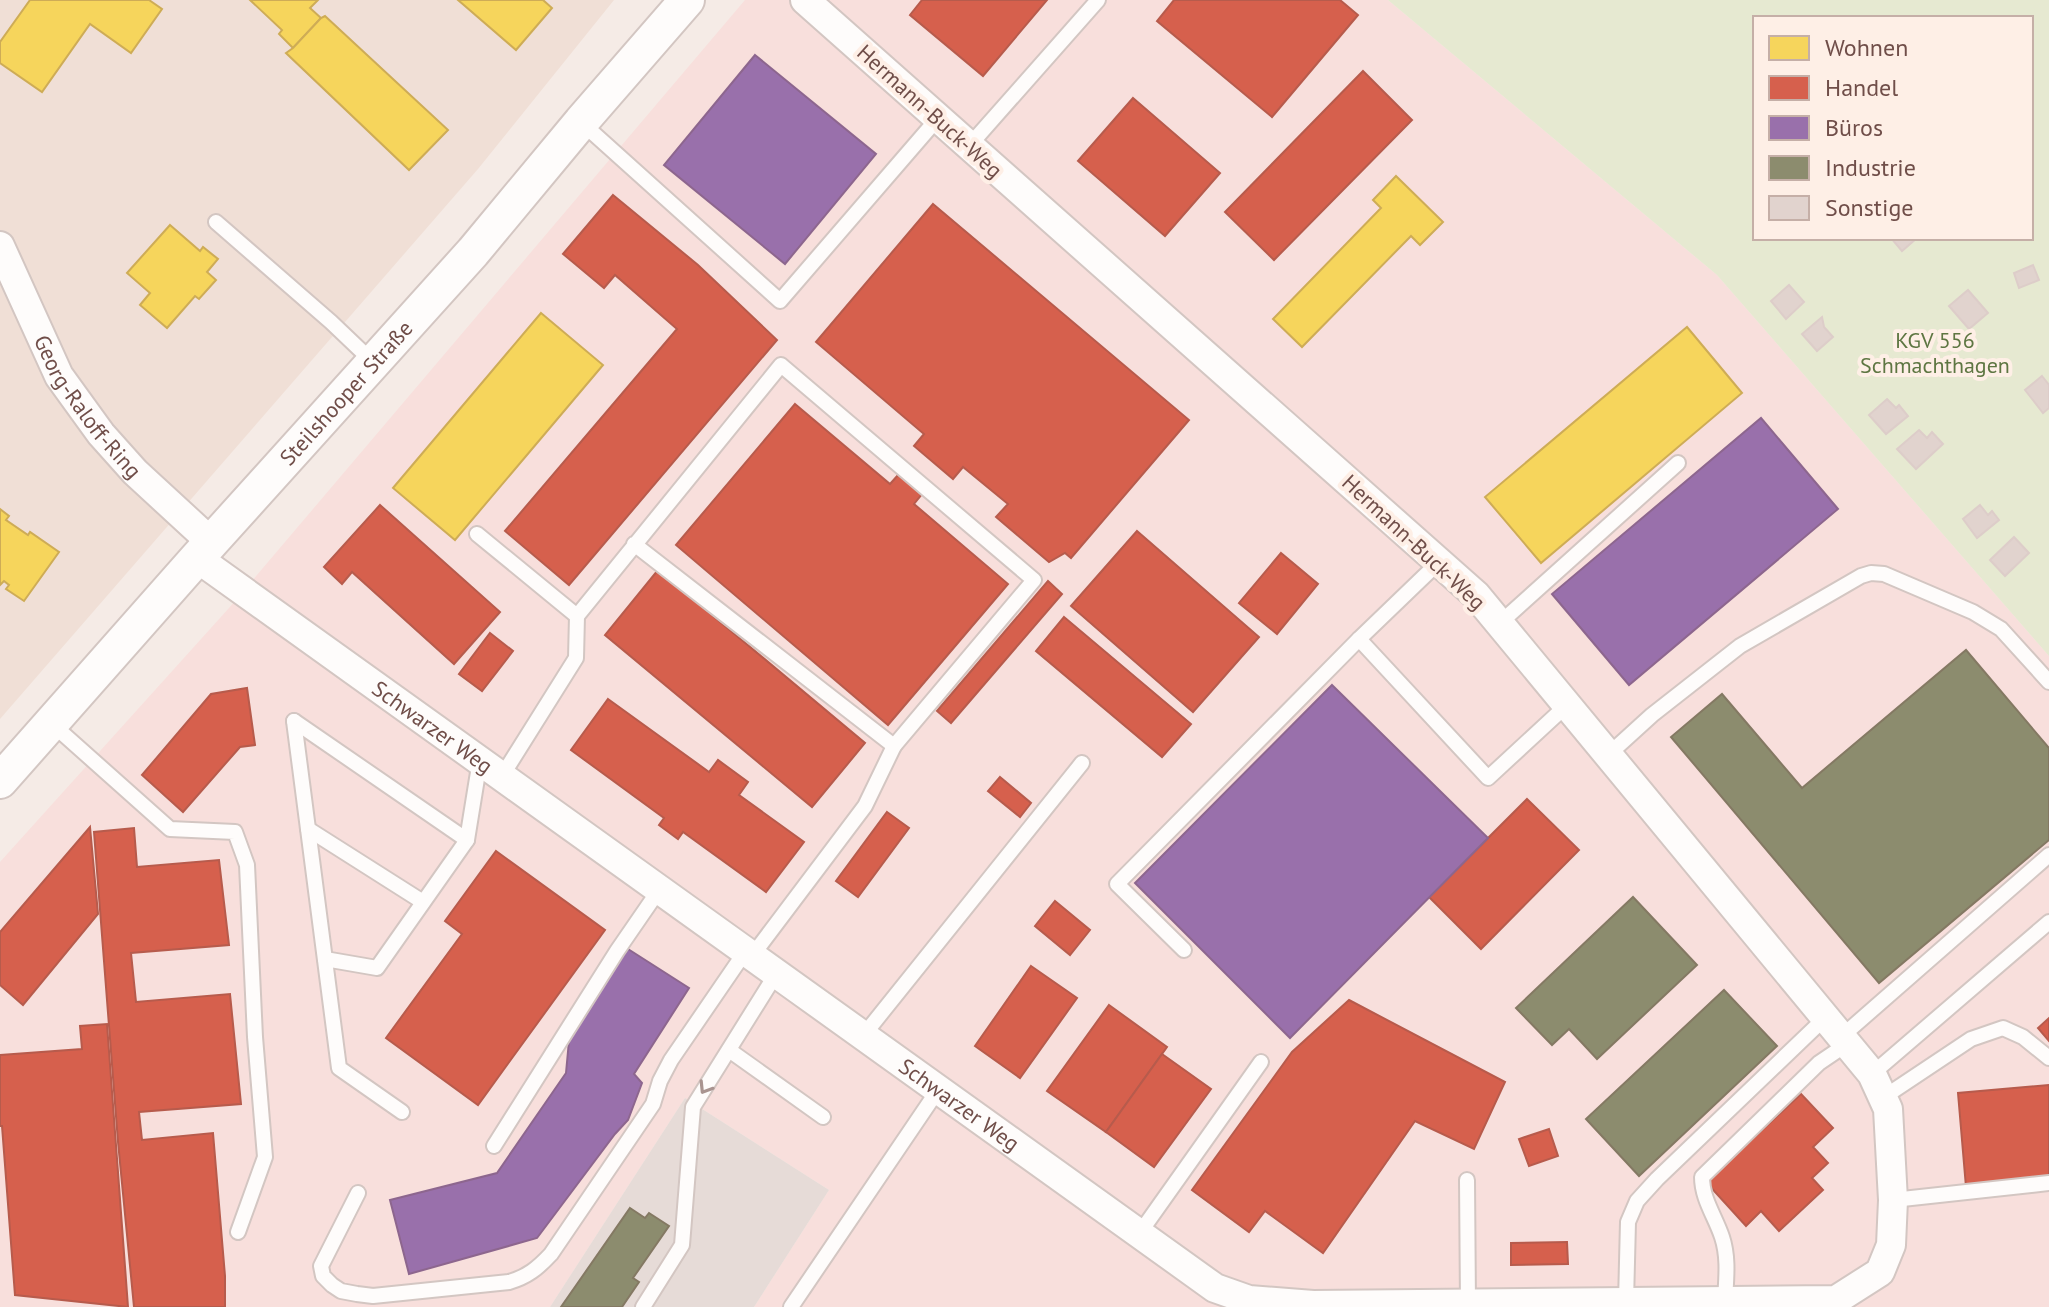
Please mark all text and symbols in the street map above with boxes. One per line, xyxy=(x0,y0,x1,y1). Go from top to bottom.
legend xyxy=(1753,16,2033,240)
text: Wohnen xyxy=(1825,32,1908,63)
street label: Hermann-Buck-Weg xyxy=(851,38,1009,184)
text: Handel xyxy=(1825,72,1898,103)
text: Büros xyxy=(1825,112,1883,143)
text: Industrie xyxy=(1825,152,1916,183)
text: Sonstige xyxy=(1825,192,1914,223)
street label: Steilshooper Straße xyxy=(273,315,419,471)
park label: KGV 556 Schmachthagen xyxy=(1860,326,2010,379)
street label: Georg-Raloff-Ring xyxy=(28,330,148,484)
street label: Hermann-Buck-Weg xyxy=(1336,468,1492,616)
street label: Schwarzer Weg xyxy=(367,674,499,780)
street label: Schwarzer Weg xyxy=(893,1052,1025,1157)
one-way arrow xyxy=(700,1079,715,1094)

